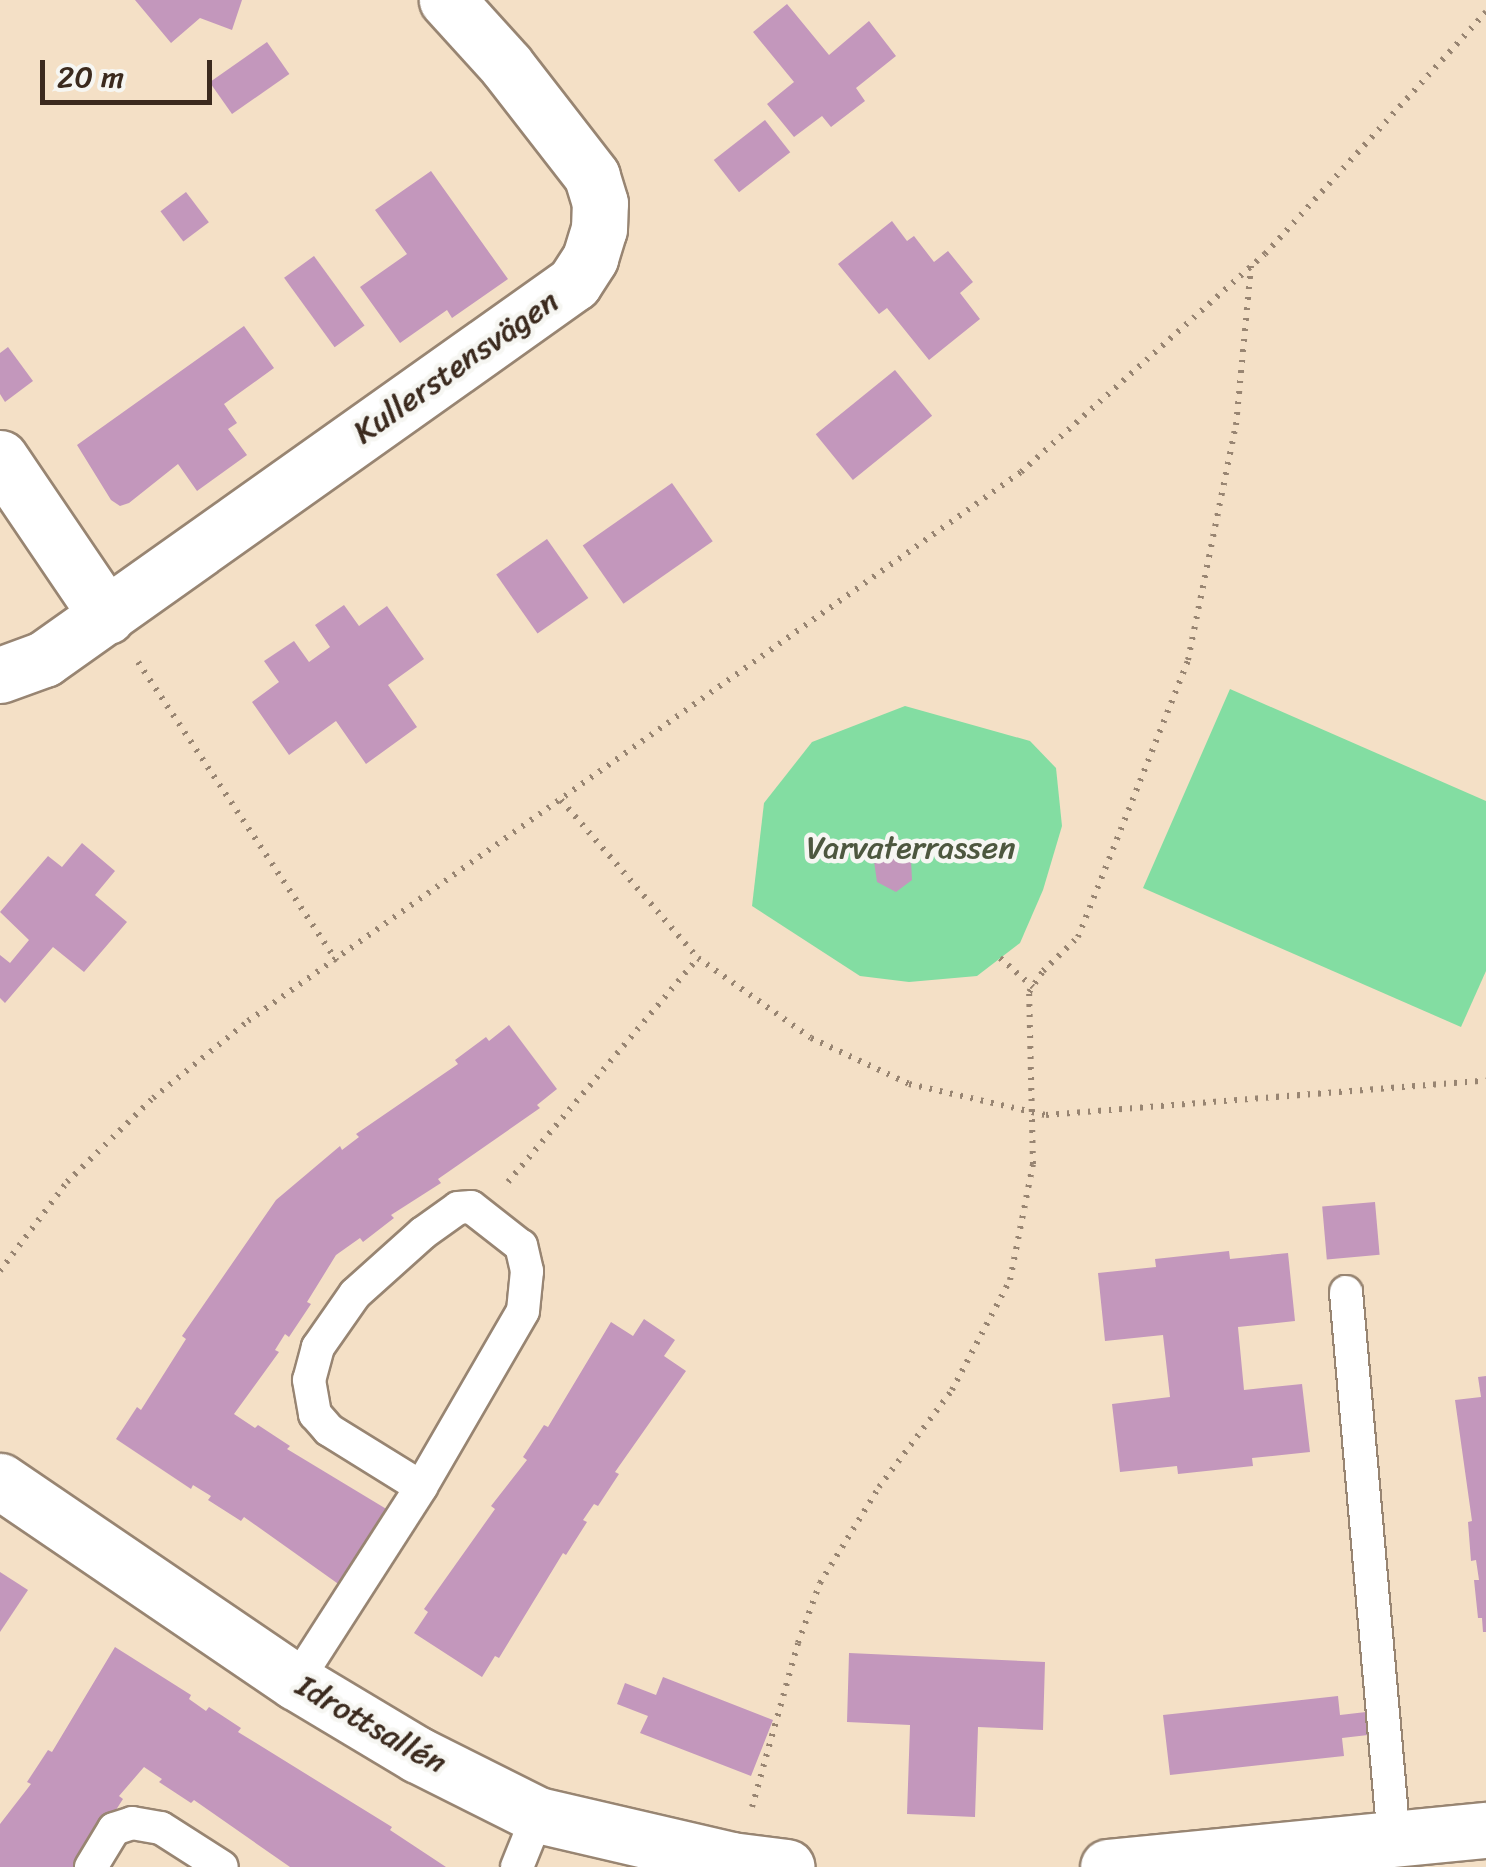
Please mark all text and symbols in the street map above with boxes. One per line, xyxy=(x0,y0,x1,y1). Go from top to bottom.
scale bar xyxy=(45,40,218,102)
text: 20 m xyxy=(57,50,124,104)
street label: Kullerstensvägen xyxy=(346,282,566,452)
park label: Varvaterrassen xyxy=(806,829,1016,867)
street label: Idrottsallén xyxy=(289,1667,453,1783)

